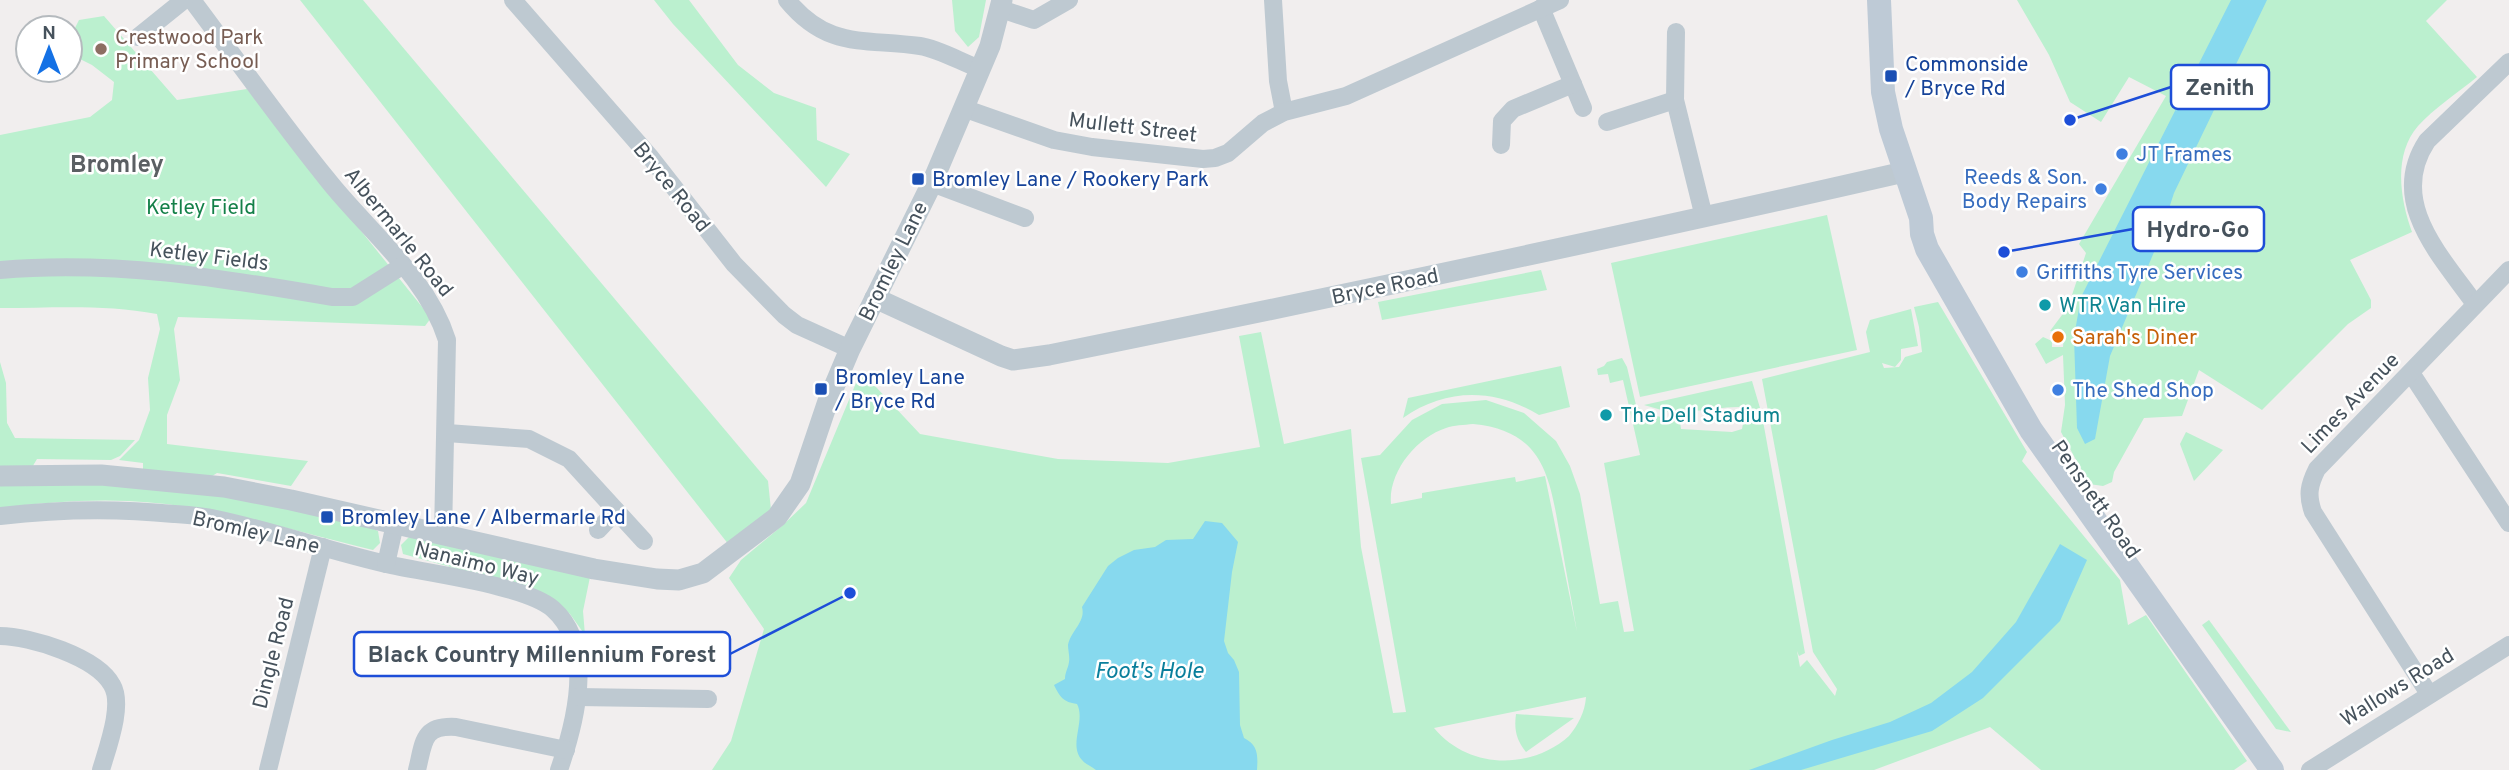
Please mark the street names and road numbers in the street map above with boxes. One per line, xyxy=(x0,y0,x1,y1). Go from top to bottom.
street label: Mullett Street xyxy=(1067,107,1199,150)
street label: Bryce Road xyxy=(626,137,716,239)
street label: Albermarle Road xyxy=(337,163,458,303)
street label: Bromley Lane xyxy=(854,197,935,326)
street label: Ketley Fields xyxy=(148,237,270,278)
street label: Bryce Road xyxy=(1329,263,1441,312)
street label: Limes Avenue xyxy=(2296,348,2406,460)
street label: Pensnett Road xyxy=(2044,435,2146,564)
street label: Bromley Lane xyxy=(189,506,322,561)
street label: Nanaimo Way xyxy=(412,536,542,593)
street label: Dingle Road xyxy=(248,595,301,712)
street label: Wallows Road xyxy=(2336,643,2460,734)

